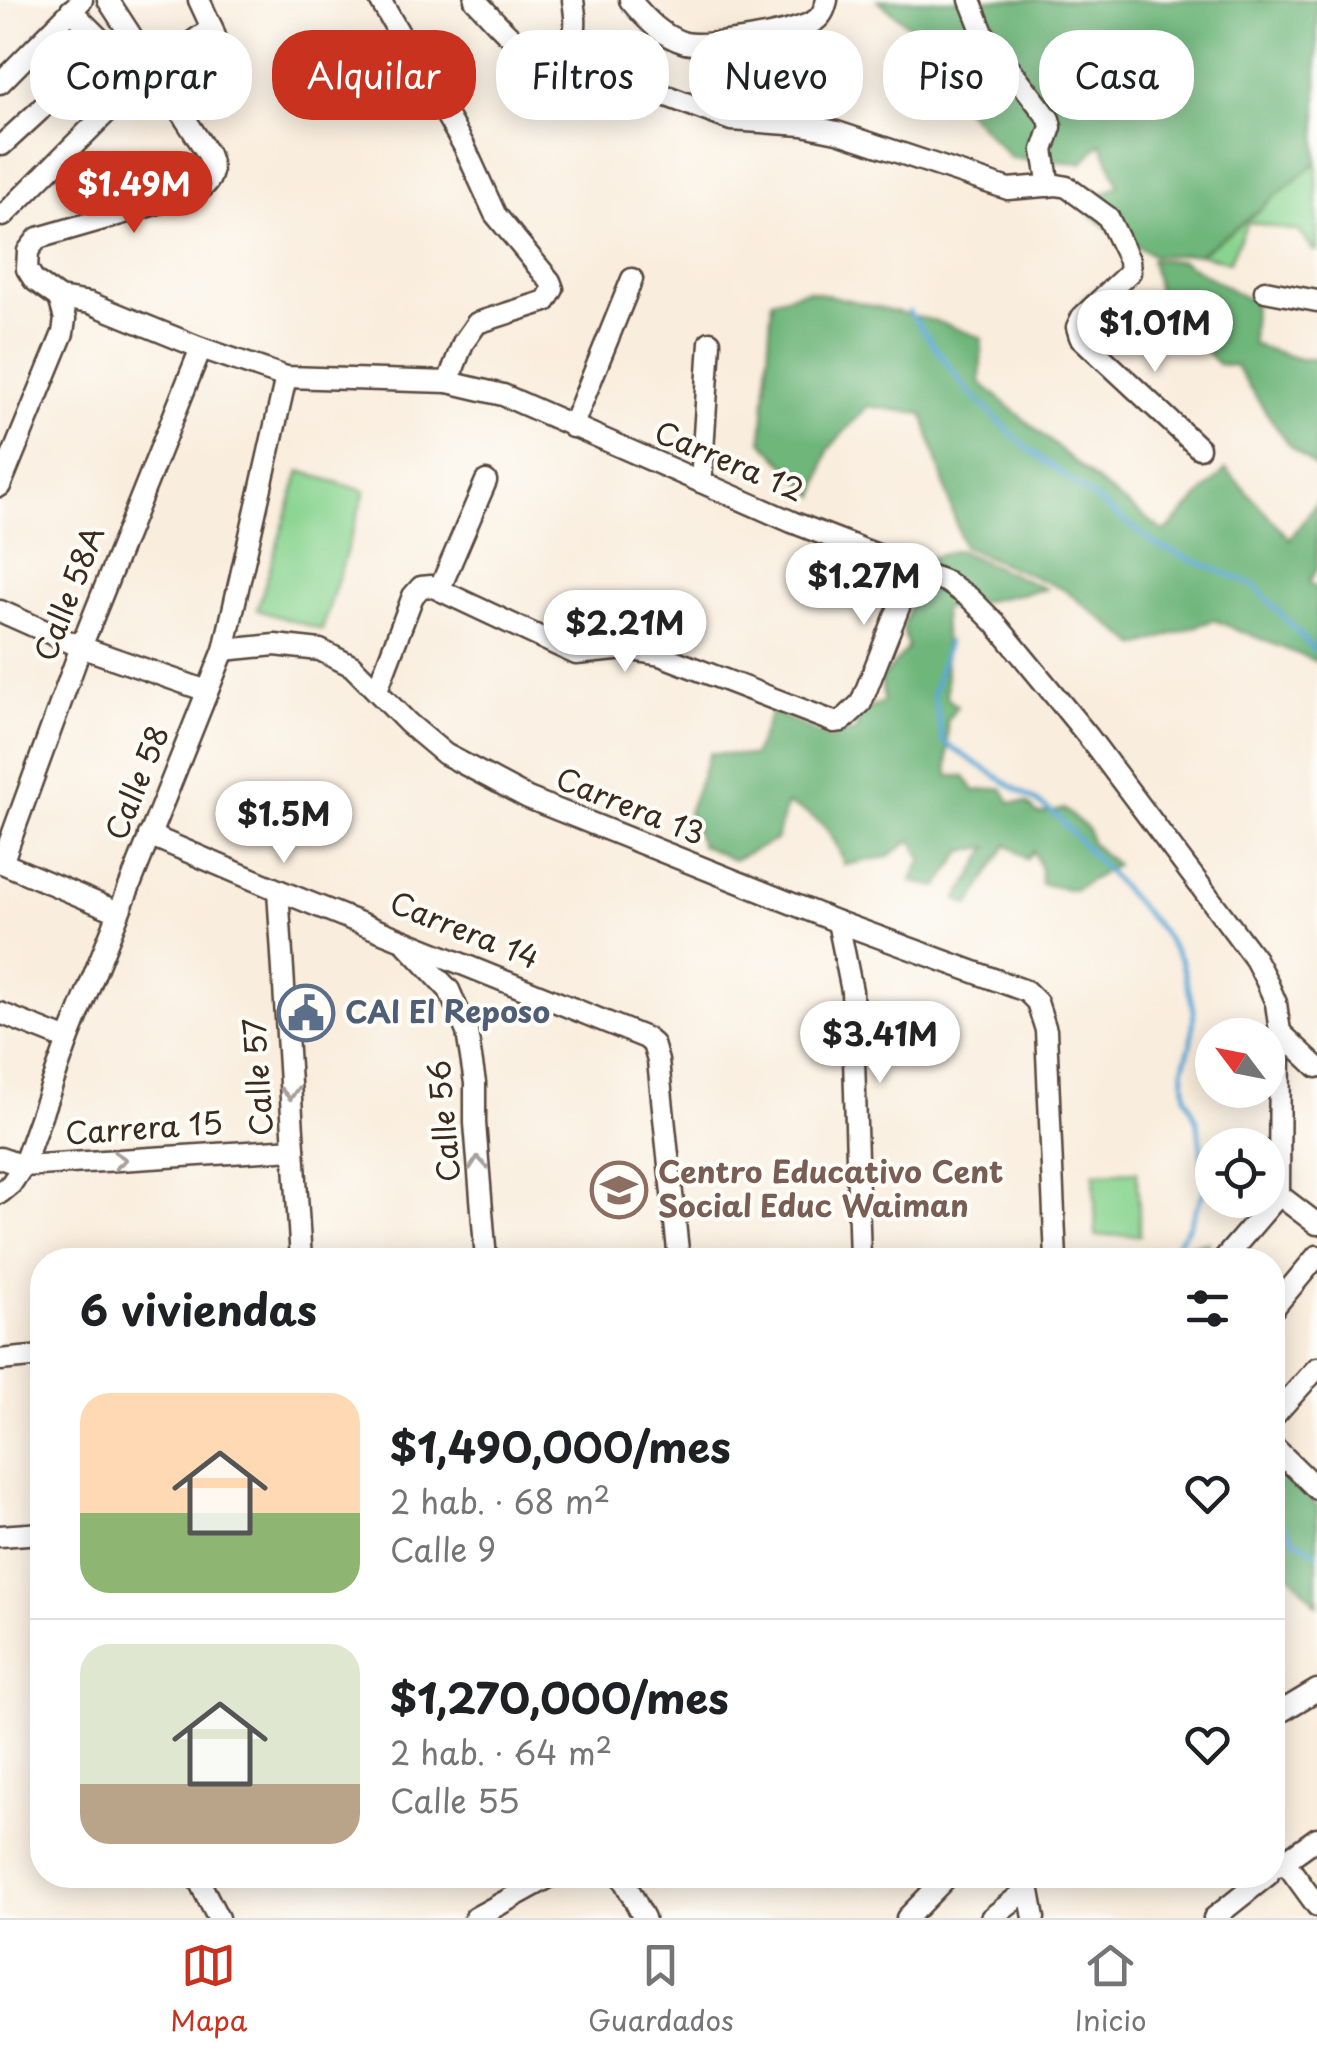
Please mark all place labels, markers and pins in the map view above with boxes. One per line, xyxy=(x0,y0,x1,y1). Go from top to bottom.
pin: $1.49M xyxy=(53,151,215,236)
pin: $1.01M xyxy=(1074,290,1236,375)
pin: $1.27M xyxy=(783,543,945,628)
pin: $2.21M xyxy=(544,590,706,675)
pin: $1.5M xyxy=(214,781,354,866)
public building icon: CAI El Reposo xyxy=(276,983,336,1043)
place label: CAI El Reposo xyxy=(345,988,550,1033)
pin: $3.41M xyxy=(799,1001,961,1086)
place label: Centro Educativo Cent Social Educ Waiman xyxy=(658,1148,1003,1227)
school or university icon: Centro Educativo Cent Social Educ Waiman xyxy=(589,1160,649,1220)

